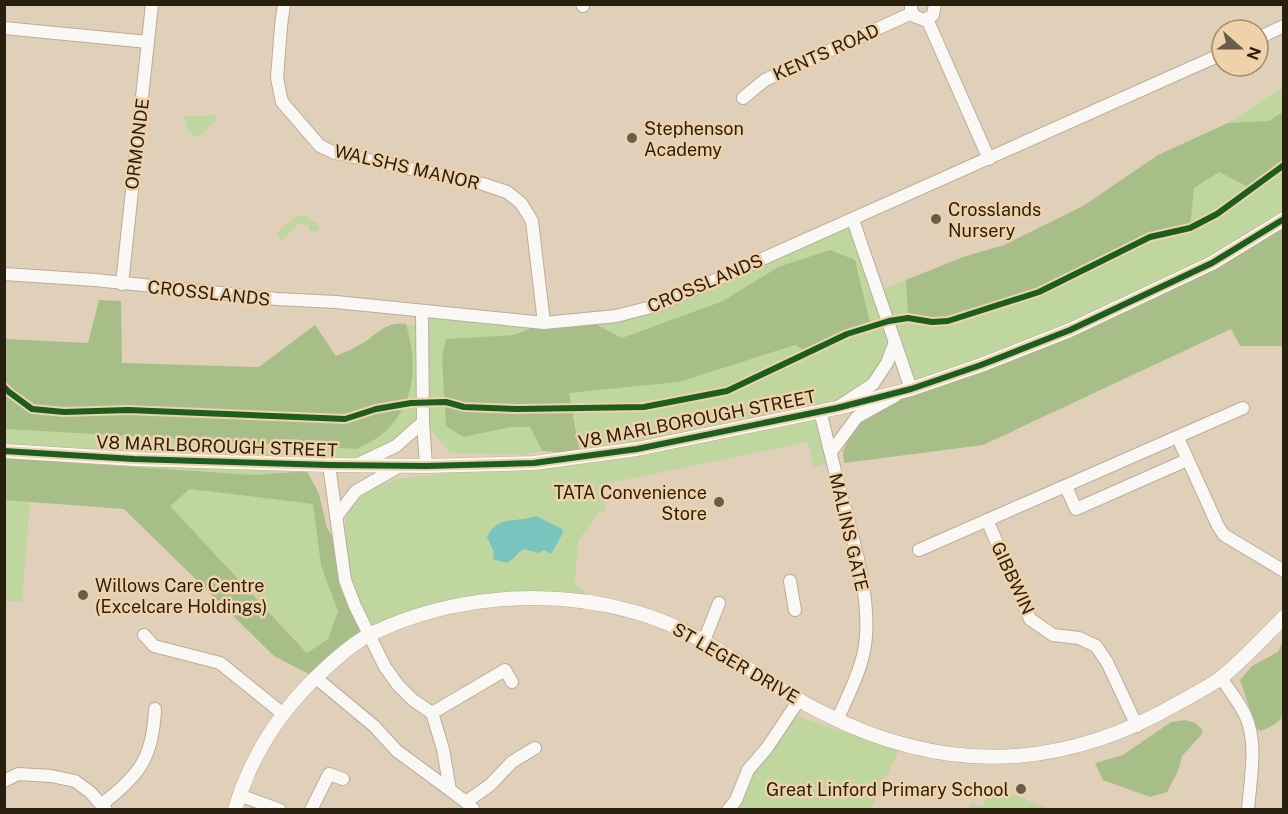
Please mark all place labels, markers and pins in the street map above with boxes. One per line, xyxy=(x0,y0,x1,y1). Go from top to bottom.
place label: Stephenson Academy xyxy=(644,118,744,160)
marker: Stephenson Academy xyxy=(625,131,639,145)
place label: Crosslands Nursery xyxy=(948,199,1041,241)
marker: Crosslands Nursery xyxy=(929,212,943,226)
place label: TATA Convenience Store xyxy=(553,482,707,524)
marker: TATA Convenience Store xyxy=(712,495,726,509)
place label: Willows Care Centre (Excelcare Holdings) xyxy=(95,575,267,617)
marker: Willows Care Centre (Excelcare Holdings) xyxy=(76,588,90,602)
place label: Great Linford Primary School xyxy=(766,779,1009,800)
marker: Great Linford Primary School xyxy=(1014,782,1028,796)

